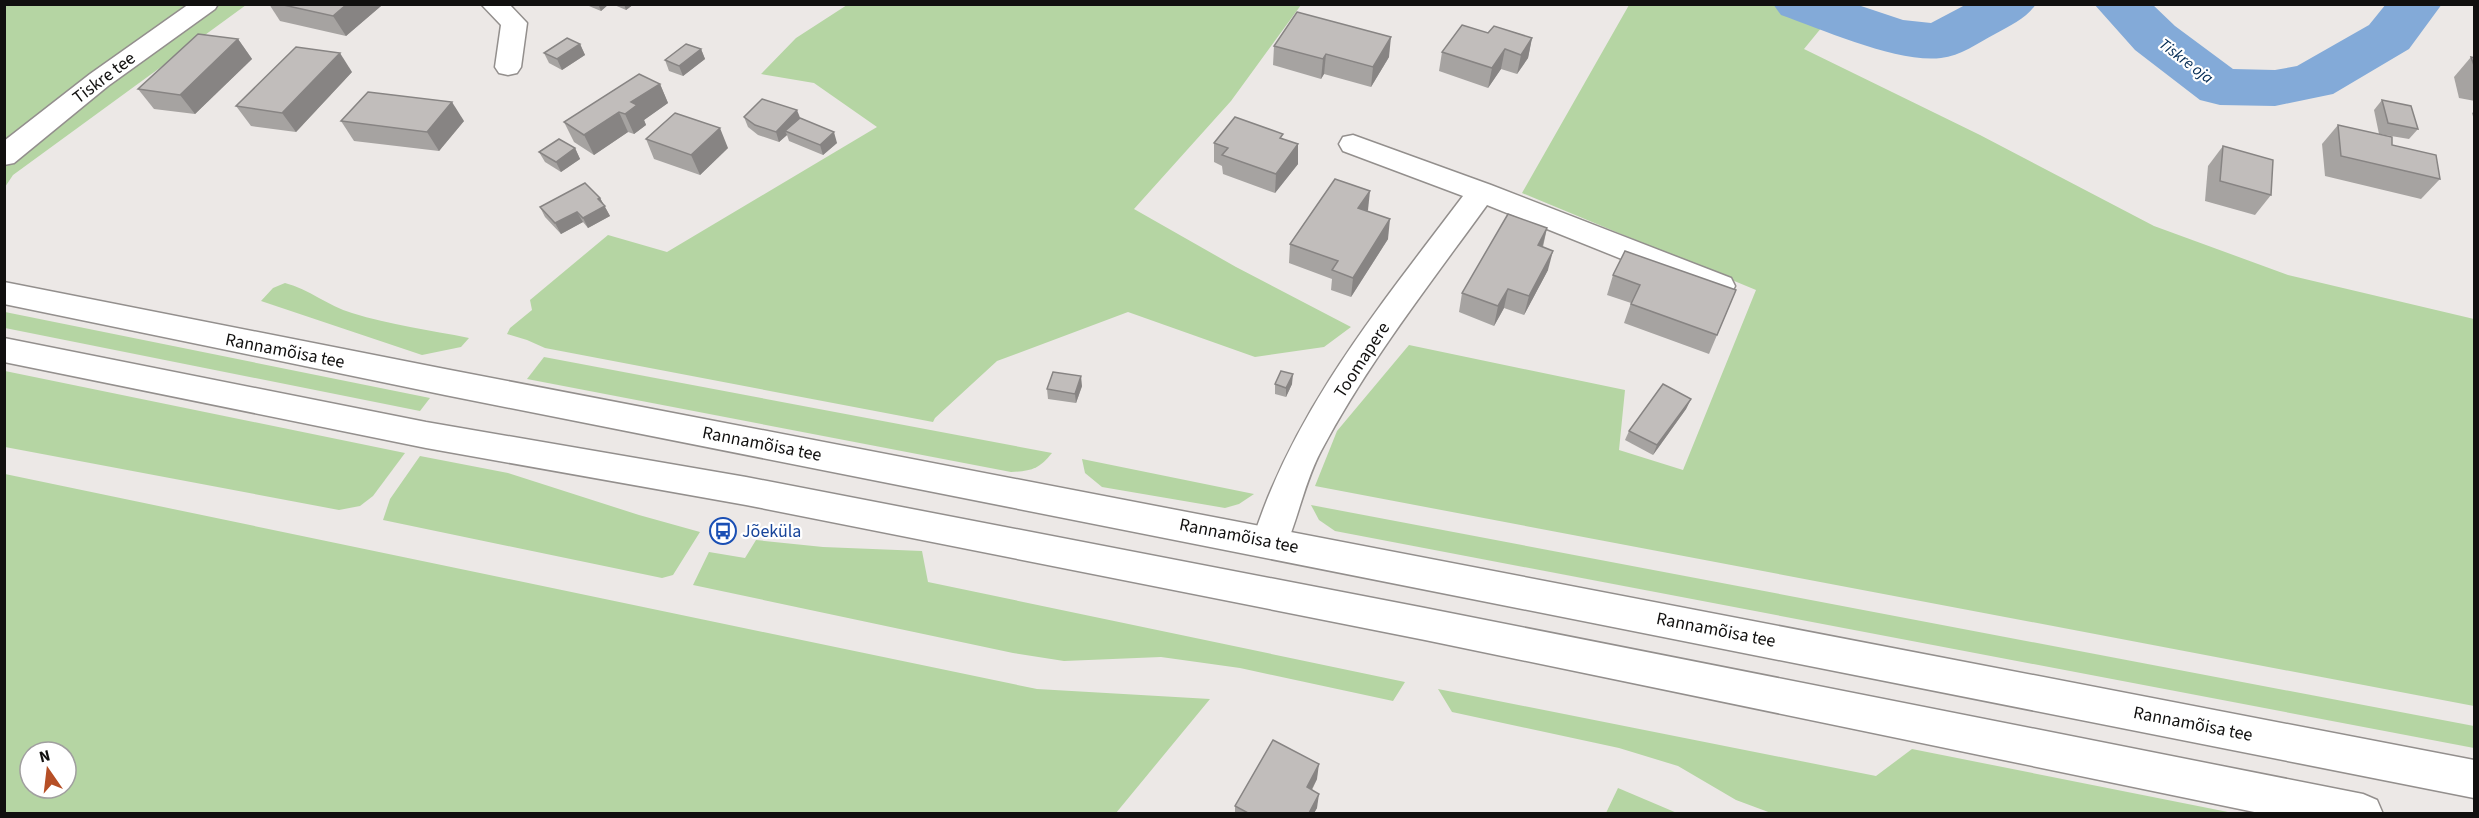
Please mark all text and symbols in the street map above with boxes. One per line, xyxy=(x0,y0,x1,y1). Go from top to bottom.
water label: Tiskre oja xyxy=(2154,33,2218,89)
street label: Tiskre tee xyxy=(67,46,141,110)
street label: Toomapere xyxy=(1328,317,1396,403)
street label: Rannamõisa tee xyxy=(223,327,347,375)
street label: Rannamõisa tee xyxy=(700,420,824,468)
street label: Rannamõisa tee xyxy=(1177,512,1301,560)
bus stop icon: Jõeküla xyxy=(708,516,738,546)
place label: Jõeküla xyxy=(742,519,801,544)
street label: Rannamõisa tee xyxy=(1654,606,1778,654)
street label: Rannamõisa tee xyxy=(2131,700,2255,748)
north arrow xyxy=(18,740,78,800)
text: N xyxy=(37,744,52,768)

